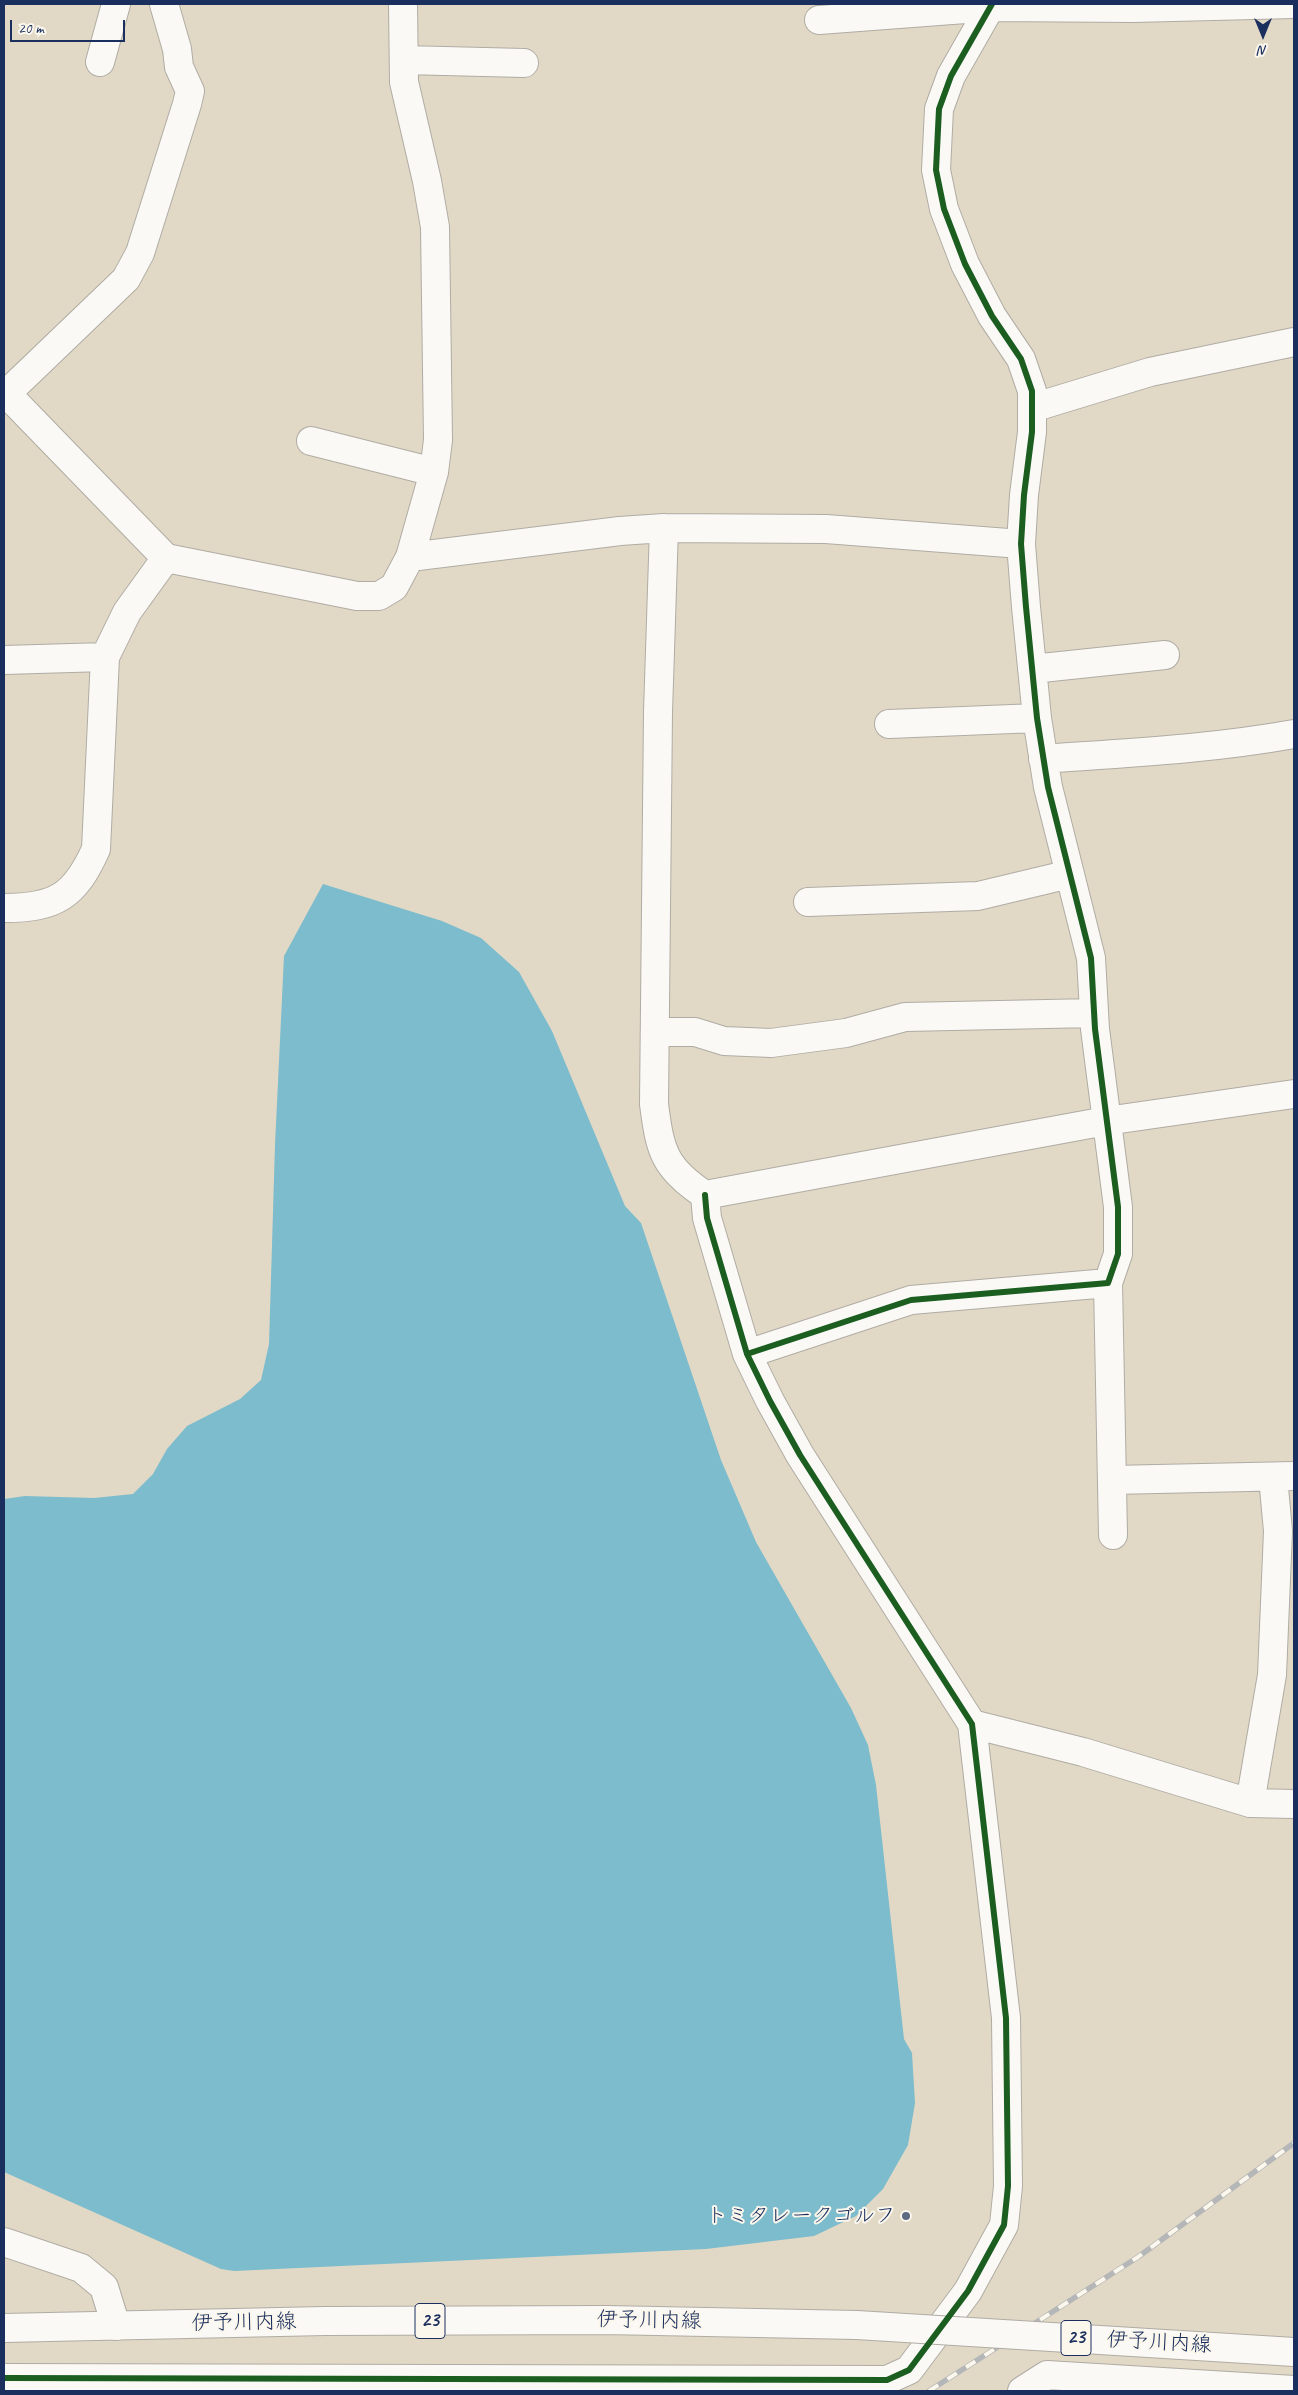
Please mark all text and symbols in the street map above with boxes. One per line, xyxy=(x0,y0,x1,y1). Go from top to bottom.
scale bar xyxy=(12,10,128,42)
north arrow xyxy=(1238,10,1288,60)
text: 20 m xyxy=(18,19,44,38)
text: N xyxy=(1259,42,1267,59)
place label: トミタレークゴルフ xyxy=(706,2203,896,2229)
marker: トミタレークゴルフ xyxy=(900,2210,912,2222)
road number: 23 xyxy=(415,2304,445,2338)
street label: 伊予川内線 xyxy=(596,2307,702,2335)
street label: 伊予川内線 xyxy=(191,2309,297,2337)
road number: 23 xyxy=(1061,2320,1091,2356)
street label: 伊予川内線 xyxy=(1106,2328,1212,2358)

